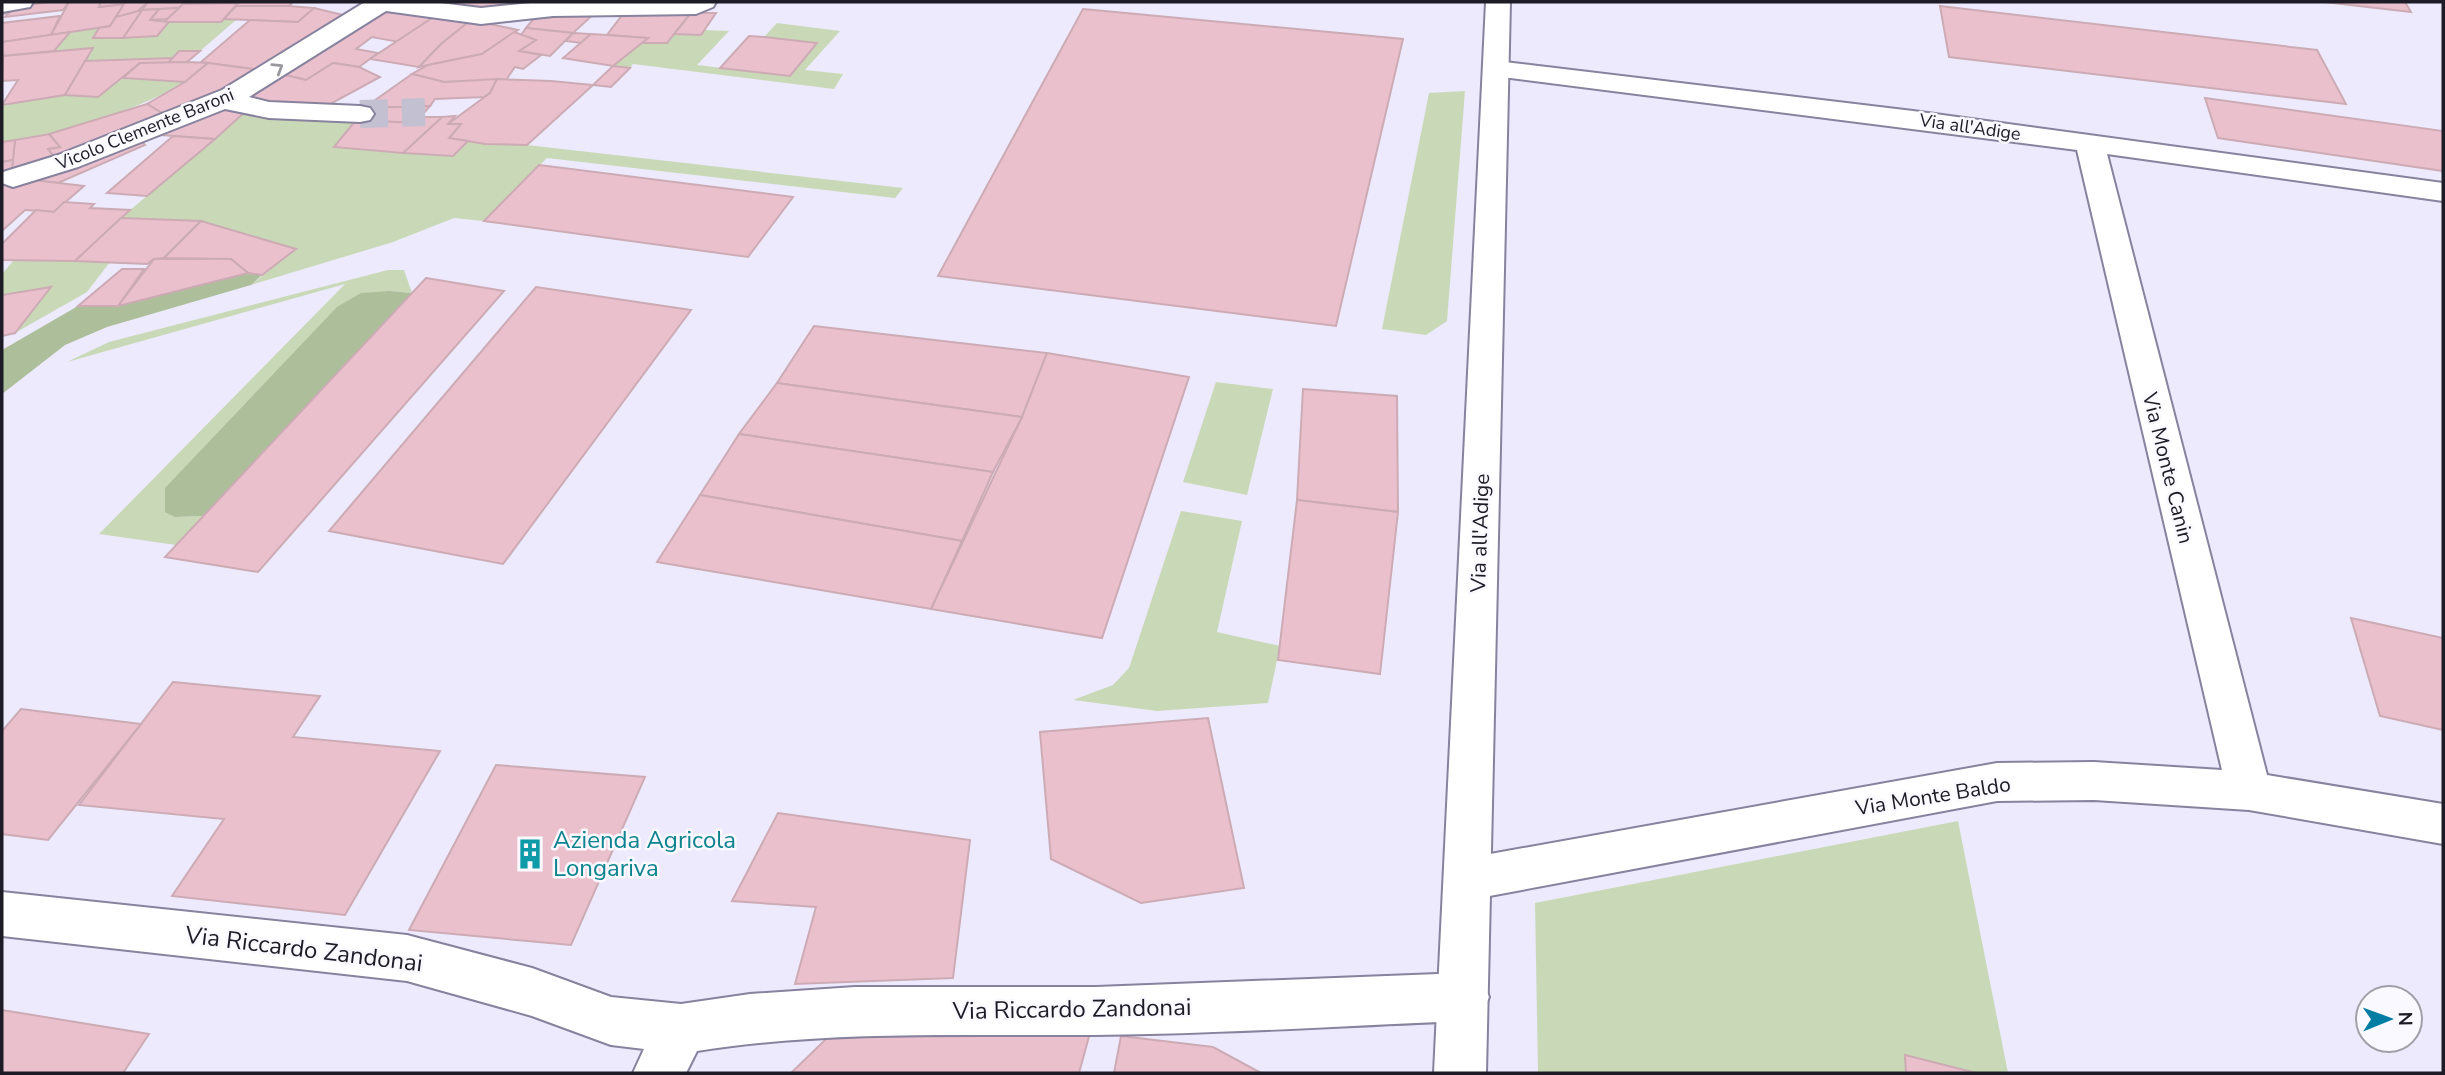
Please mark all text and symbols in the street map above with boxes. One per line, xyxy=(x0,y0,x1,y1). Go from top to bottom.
one-way arrow xyxy=(271,63,284,76)
street label: Vicolo Clemente Baroni xyxy=(52,82,237,176)
street label: Via all'Adige xyxy=(1917,108,2022,146)
street label: Via Monte Canin xyxy=(2135,388,2200,547)
street label: Via all'Adige xyxy=(1464,473,1496,594)
street label: Via Monte Baldo xyxy=(1852,770,2013,822)
place label: Azienda Agricola Longariva xyxy=(553,824,736,884)
building icon: Azienda Agricola Longariva xyxy=(513,837,547,871)
street label: Via Riccardo Zandonai xyxy=(183,918,424,979)
north arrow xyxy=(2354,984,2424,1054)
street label: Via Riccardo Zandonai xyxy=(951,991,1192,1027)
text: N xyxy=(2392,1011,2418,1026)

